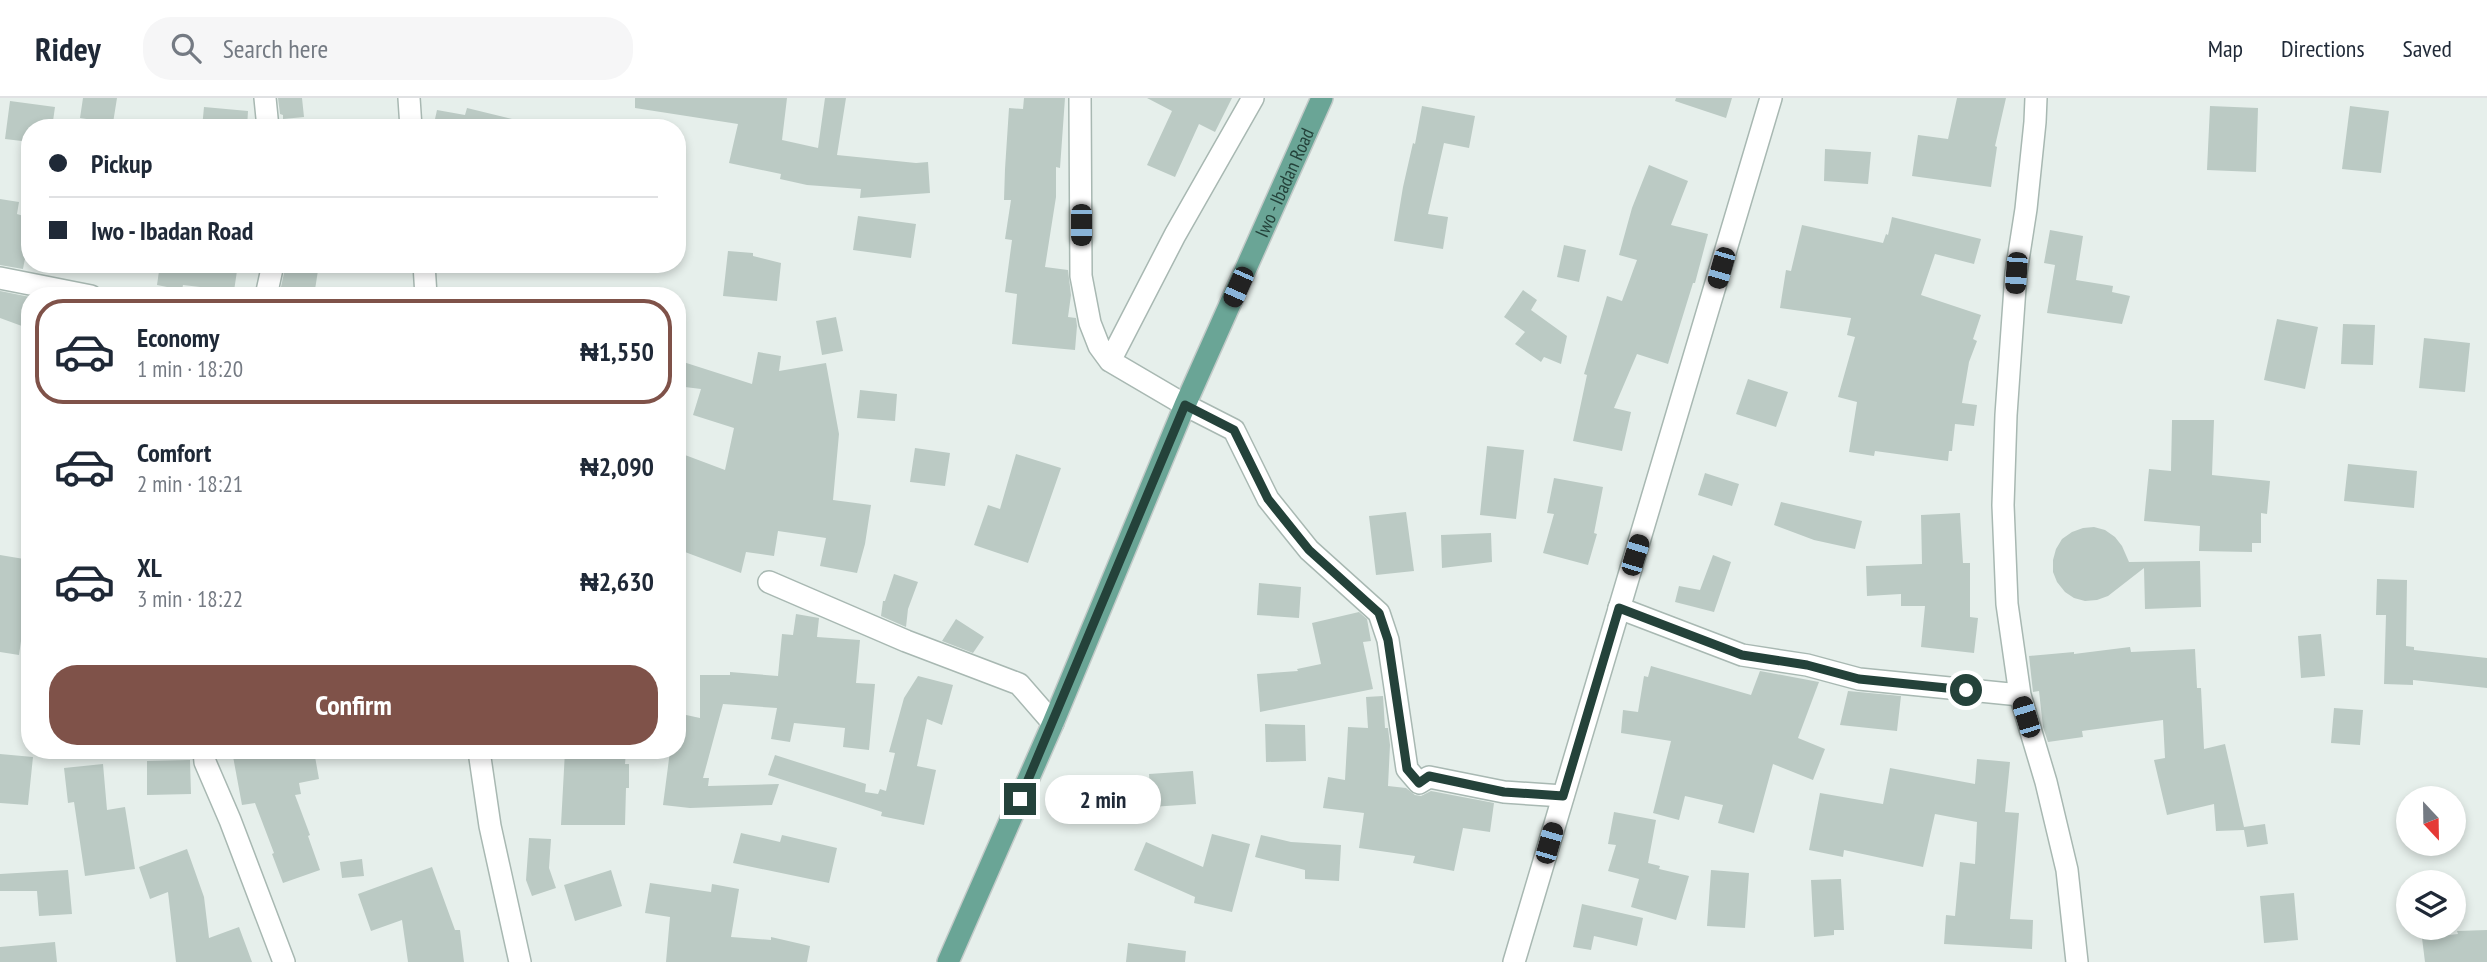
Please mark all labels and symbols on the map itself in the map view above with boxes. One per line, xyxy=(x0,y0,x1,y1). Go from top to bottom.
street label: Iwo - Ibadan Road xyxy=(1250,124,1319,241)
car xyxy=(1071,204,1092,246)
car xyxy=(1706,245,1737,291)
car xyxy=(2005,251,2028,295)
car xyxy=(1220,264,1257,310)
car xyxy=(1619,532,1652,578)
route start xyxy=(1950,674,1982,706)
car xyxy=(2010,694,2043,740)
callout: 2 min xyxy=(1044,774,1160,824)
route end xyxy=(1004,783,1036,815)
north arrow xyxy=(2396,786,2466,856)
car xyxy=(1534,820,1565,866)

